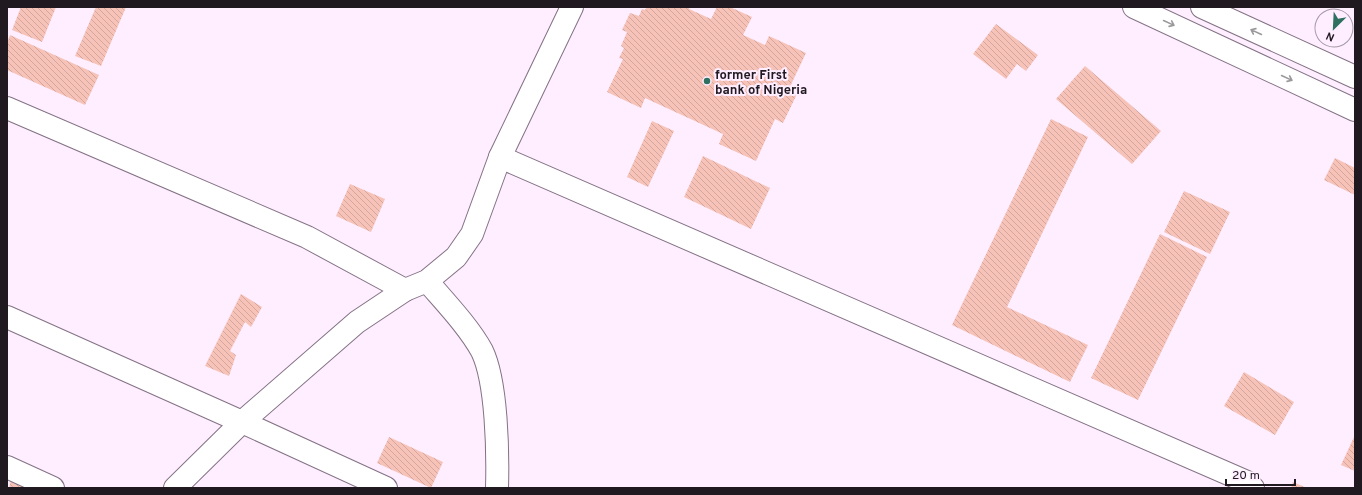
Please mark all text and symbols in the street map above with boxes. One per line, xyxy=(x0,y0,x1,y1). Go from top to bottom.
north arrow xyxy=(1314,8,1354,48)
one-way arrow xyxy=(1163,20,1175,27)
one-way arrow xyxy=(1250,28,1262,35)
text: N xyxy=(1324,28,1337,44)
place label: former First bank of Nigeria xyxy=(715,68,807,99)
one-way arrow xyxy=(1281,75,1293,82)
marker: former First bank of Nigeria xyxy=(702,76,712,86)
scale bar xyxy=(1226,461,1295,487)
text: 20 m xyxy=(1232,468,1260,484)

